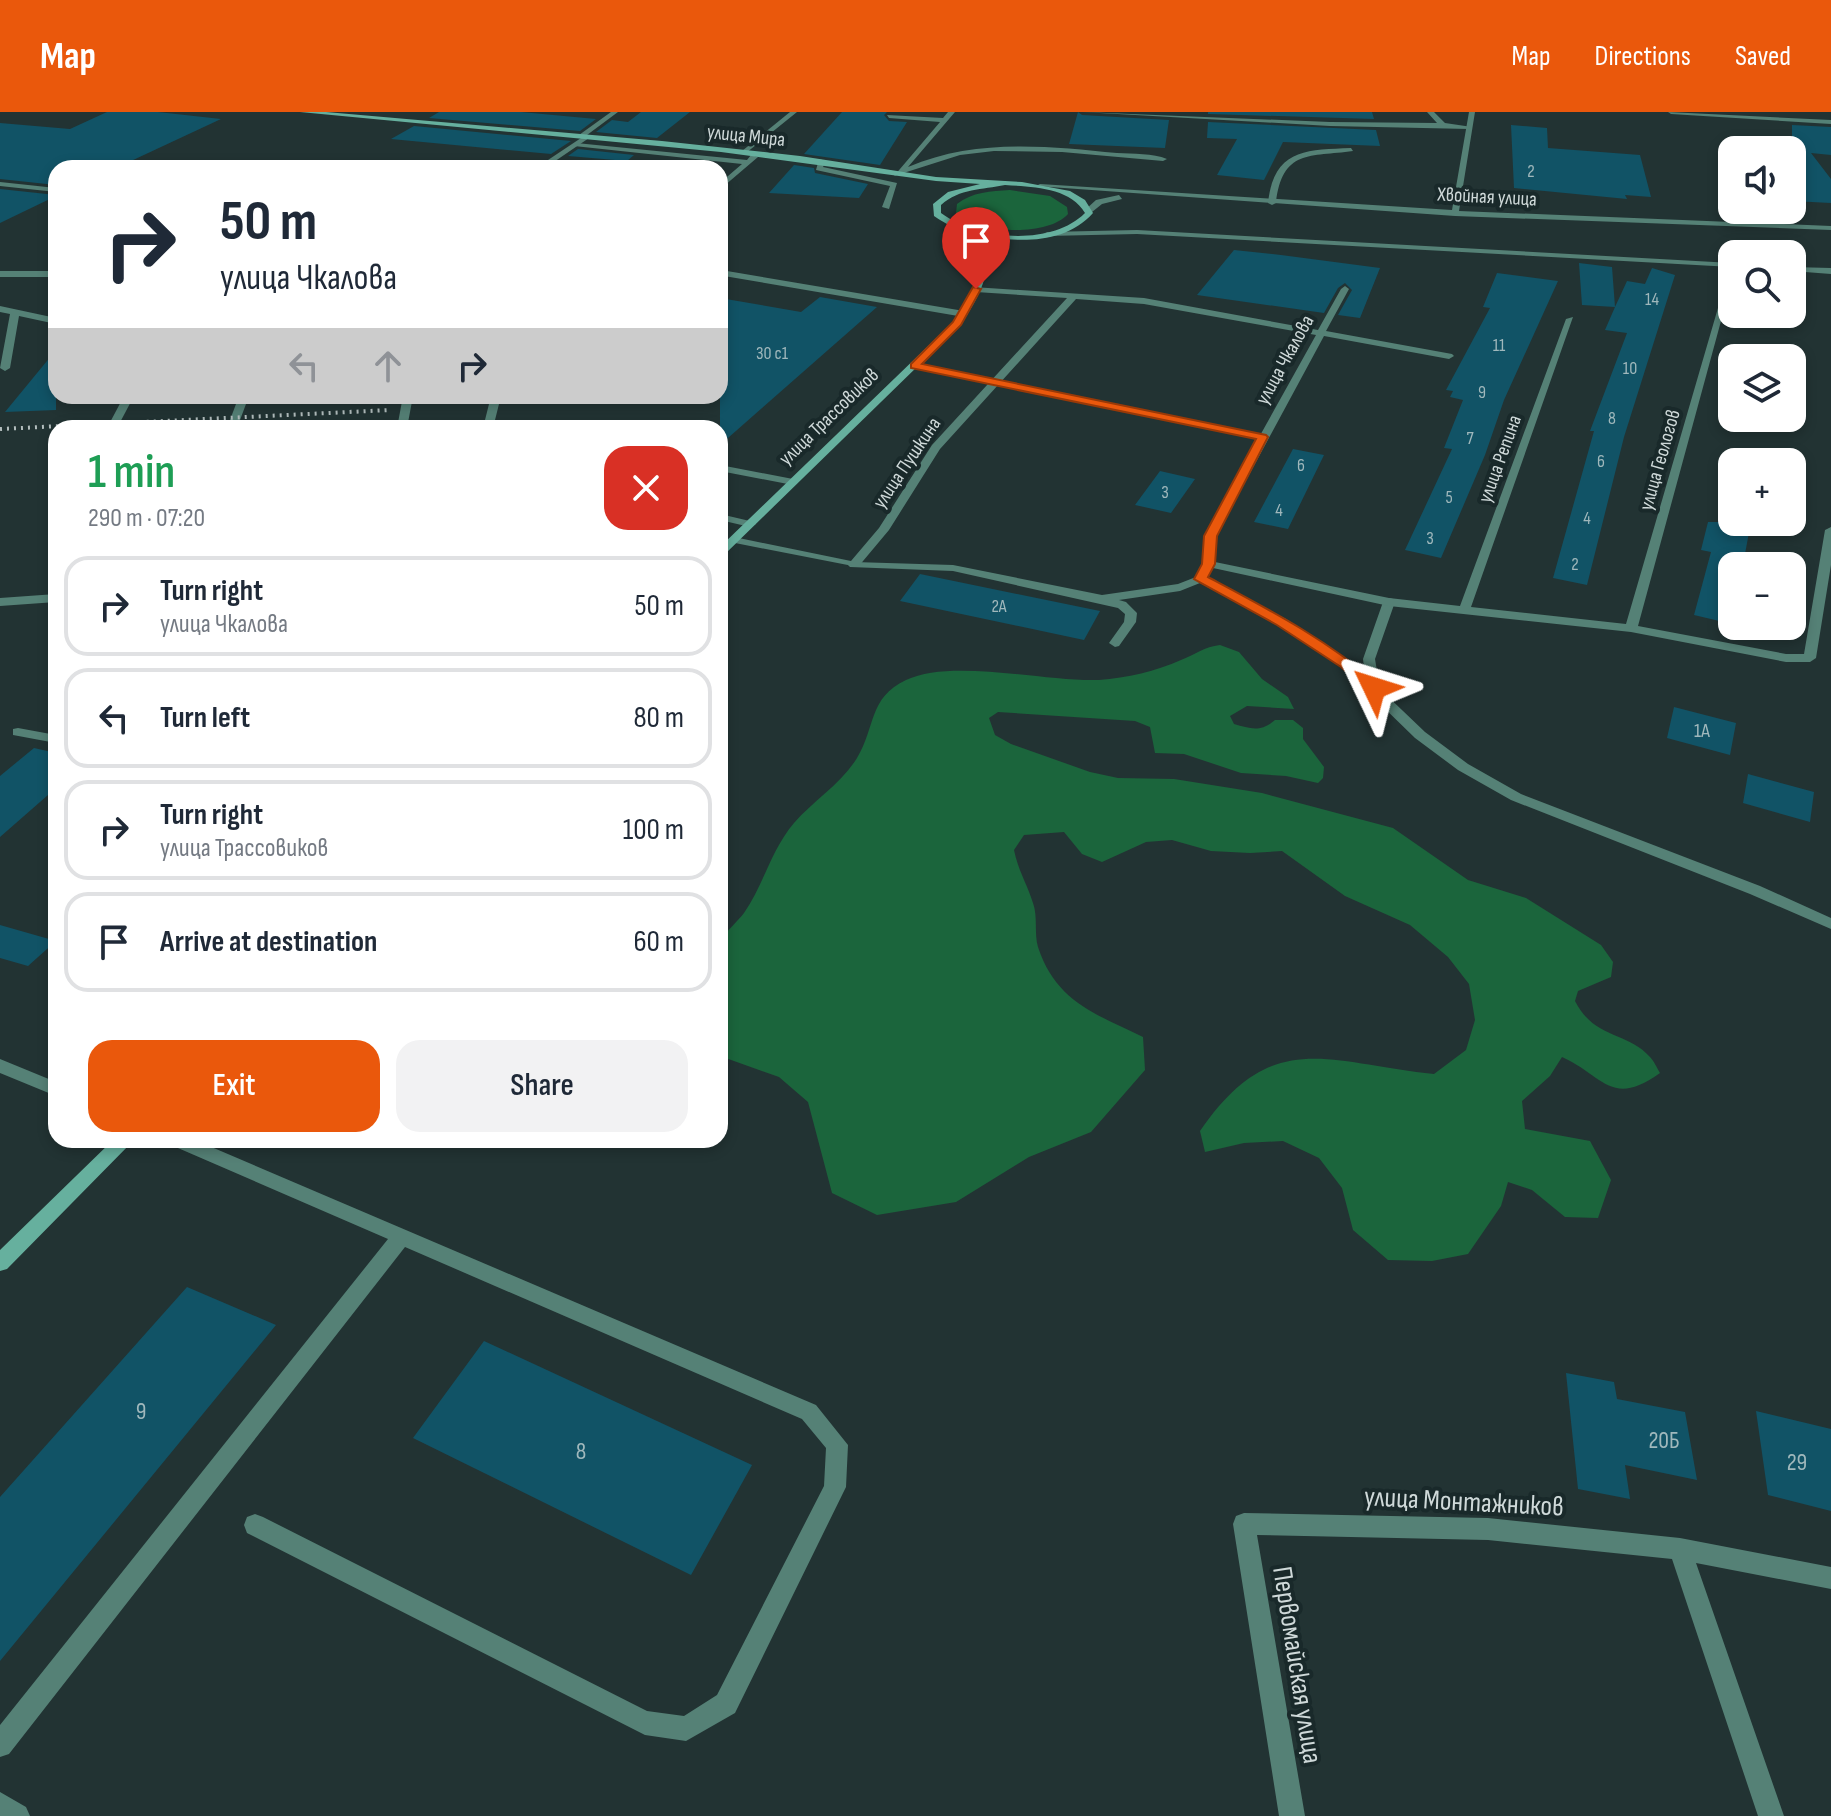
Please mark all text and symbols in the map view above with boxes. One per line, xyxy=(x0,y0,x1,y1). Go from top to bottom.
text: Map xyxy=(40,34,96,79)
text: Map xyxy=(1512,40,1551,73)
text: Directions xyxy=(1595,40,1691,73)
text: Saved xyxy=(1735,40,1791,73)
street label: улица Мира xyxy=(706,120,786,152)
map controls xyxy=(1718,136,1806,640)
button: sound xyxy=(1718,136,1806,224)
house number: 2 xyxy=(1527,161,1535,182)
street label: Хвойная улица xyxy=(1436,182,1537,212)
text: 50 m xyxy=(220,189,317,256)
icon: right xyxy=(88,192,192,296)
pin xyxy=(942,207,1010,289)
icon: arrive xyxy=(954,219,998,263)
button: search xyxy=(1718,240,1806,328)
text: улица Чкалова xyxy=(220,257,397,300)
house number: 14 xyxy=(1645,289,1659,310)
street label: улица Чкалова xyxy=(1251,311,1319,409)
house number: 11 xyxy=(1493,335,1506,356)
house number: 30 с1 xyxy=(756,343,789,364)
icon: left xyxy=(282,344,326,388)
icon: ahead xyxy=(366,344,410,388)
icon: right xyxy=(450,344,494,388)
button: layers xyxy=(1718,344,1806,432)
house number: 10 xyxy=(1623,358,1637,379)
street label: улица Трассовиков xyxy=(774,363,884,471)
house number: 9 xyxy=(1478,382,1486,403)
street label: улица Геологов xyxy=(1634,407,1686,513)
house number: 8 xyxy=(1608,408,1616,429)
street label: улица Репина xyxy=(1473,412,1527,506)
street label: улица Пушкина xyxy=(868,413,946,513)
house number: 7 xyxy=(1466,428,1474,449)
text: 1 min xyxy=(88,444,175,501)
button: close xyxy=(604,446,688,530)
button: + xyxy=(1718,448,1806,536)
house number: 6 xyxy=(1597,451,1605,472)
house number: 6 xyxy=(1297,455,1305,476)
house number: 3 xyxy=(1161,482,1169,503)
house number: 5 xyxy=(1445,487,1453,508)
house number: 4 xyxy=(1275,500,1283,521)
text: 290 m · 07:20 xyxy=(88,503,205,534)
house number: 4 xyxy=(1583,508,1591,529)
house number: 3 xyxy=(1426,528,1434,549)
button: − xyxy=(1718,552,1806,640)
house number: 2 xyxy=(1571,554,1579,575)
text: Turn right xyxy=(160,573,263,609)
icon: right xyxy=(92,584,136,628)
text: 50 m xyxy=(635,588,684,624)
house number: 2А xyxy=(991,596,1007,617)
text: улица Чкалова xyxy=(160,609,288,640)
position arrow xyxy=(1332,646,1416,730)
icon: left xyxy=(92,696,136,740)
text: Turn left xyxy=(160,700,250,736)
text: 80 m xyxy=(633,700,684,736)
house number: 1А xyxy=(1694,719,1710,743)
text: Turn right xyxy=(160,797,263,833)
icon: right xyxy=(92,808,136,852)
text: 100 m xyxy=(623,812,684,848)
text: улица Трассовиков xyxy=(160,833,328,864)
icon: arrive xyxy=(92,920,136,964)
text: Arrive at destination xyxy=(160,924,377,960)
text: 60 m xyxy=(633,924,684,960)
button: Exit xyxy=(88,1040,380,1132)
button: Share xyxy=(396,1040,688,1132)
house number: 9 xyxy=(136,1397,146,1426)
house number: 20Б xyxy=(1648,1426,1680,1455)
house number: 8 xyxy=(576,1437,586,1466)
house number: 29 xyxy=(1787,1448,1807,1477)
street label: улица Монтажников xyxy=(1363,1480,1565,1524)
street label: Первомайская улица xyxy=(1265,1564,1329,1766)

